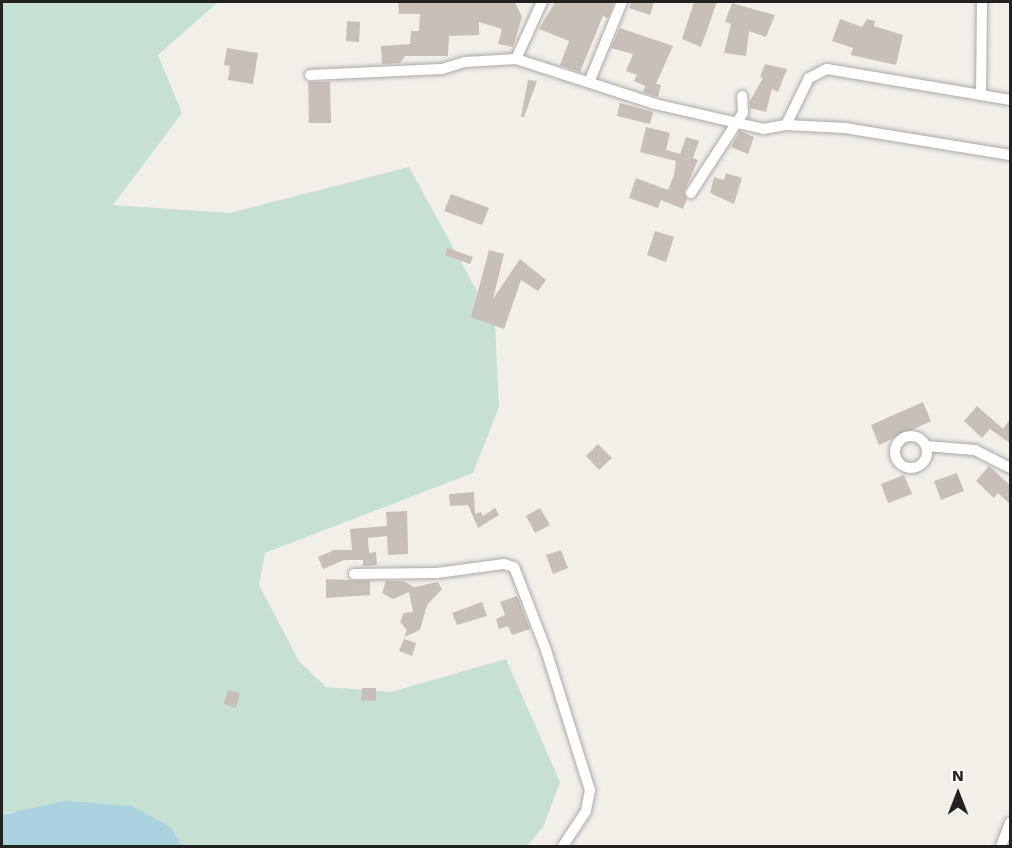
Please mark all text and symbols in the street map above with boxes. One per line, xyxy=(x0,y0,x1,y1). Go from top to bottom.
north arrow xyxy=(928,764,988,824)
text: N xyxy=(952,766,964,785)

